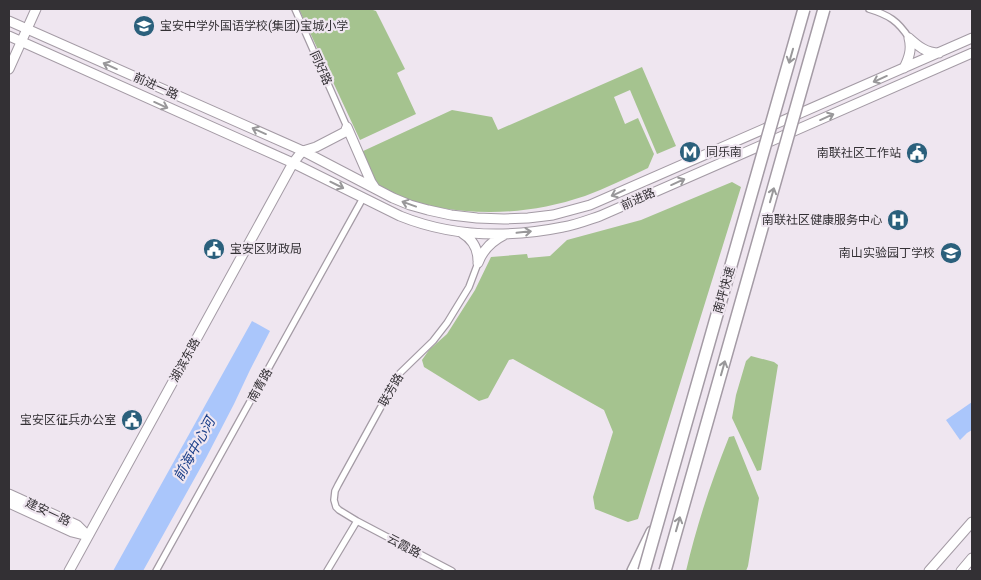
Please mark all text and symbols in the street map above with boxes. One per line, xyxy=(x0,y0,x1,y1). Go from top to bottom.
school or university icon: 宝安中学外国语学校(集团)宝城小学 xyxy=(132,14,156,38)
place label: 宝安中学外国语学校(集团)宝城小学 xyxy=(160,19,348,33)
one-way arrow xyxy=(785,47,795,63)
street label: 同好路 xyxy=(307,49,335,87)
one-way arrow xyxy=(103,60,118,70)
street label: 前进一路 xyxy=(131,70,181,102)
one-way arrow xyxy=(872,75,887,84)
one-way arrow xyxy=(153,100,168,110)
one-way arrow xyxy=(819,111,834,121)
one-way arrow xyxy=(252,126,267,136)
metro station icon: 同乐南 xyxy=(678,140,702,164)
public building icon: 南联社区工作站 xyxy=(905,141,929,165)
place label: 同乐南 xyxy=(706,145,742,159)
place label: 南联社区工作站 xyxy=(817,146,901,160)
one-way arrow xyxy=(670,176,685,186)
one-way arrow xyxy=(329,180,344,190)
street label: 前进路 xyxy=(619,185,657,213)
one-way arrow xyxy=(767,187,777,203)
one-way arrow xyxy=(611,188,626,198)
one-way arrow xyxy=(402,199,417,208)
hospital icon: 南联社区健康服务中心 xyxy=(886,208,910,232)
place label: 南联社区健康服务中心 xyxy=(762,213,882,227)
one-way arrow xyxy=(516,228,532,237)
public building icon: 宝安区财政局 xyxy=(202,237,226,261)
school or university icon: 南山实验园丁学校 xyxy=(939,241,963,265)
place label: 宝安区财政局 xyxy=(230,242,302,256)
place label: 南山实验园丁学校 xyxy=(839,246,935,260)
street label: 南坪快速 xyxy=(711,265,737,315)
street label: 湖滨东路 xyxy=(167,336,203,384)
one-way arrow xyxy=(718,360,728,376)
street label: 南青路 xyxy=(245,366,275,404)
street label: 联芳路 xyxy=(376,371,406,409)
public building icon: 宝安区征兵办公室 xyxy=(120,408,144,432)
water label: 前海中心河 xyxy=(170,412,219,483)
place label: 宝安区征兵办公室 xyxy=(20,413,116,427)
street label: 建安一路 xyxy=(23,496,73,528)
one-way arrow xyxy=(674,517,684,533)
street label: 云霞路 xyxy=(385,531,423,561)

